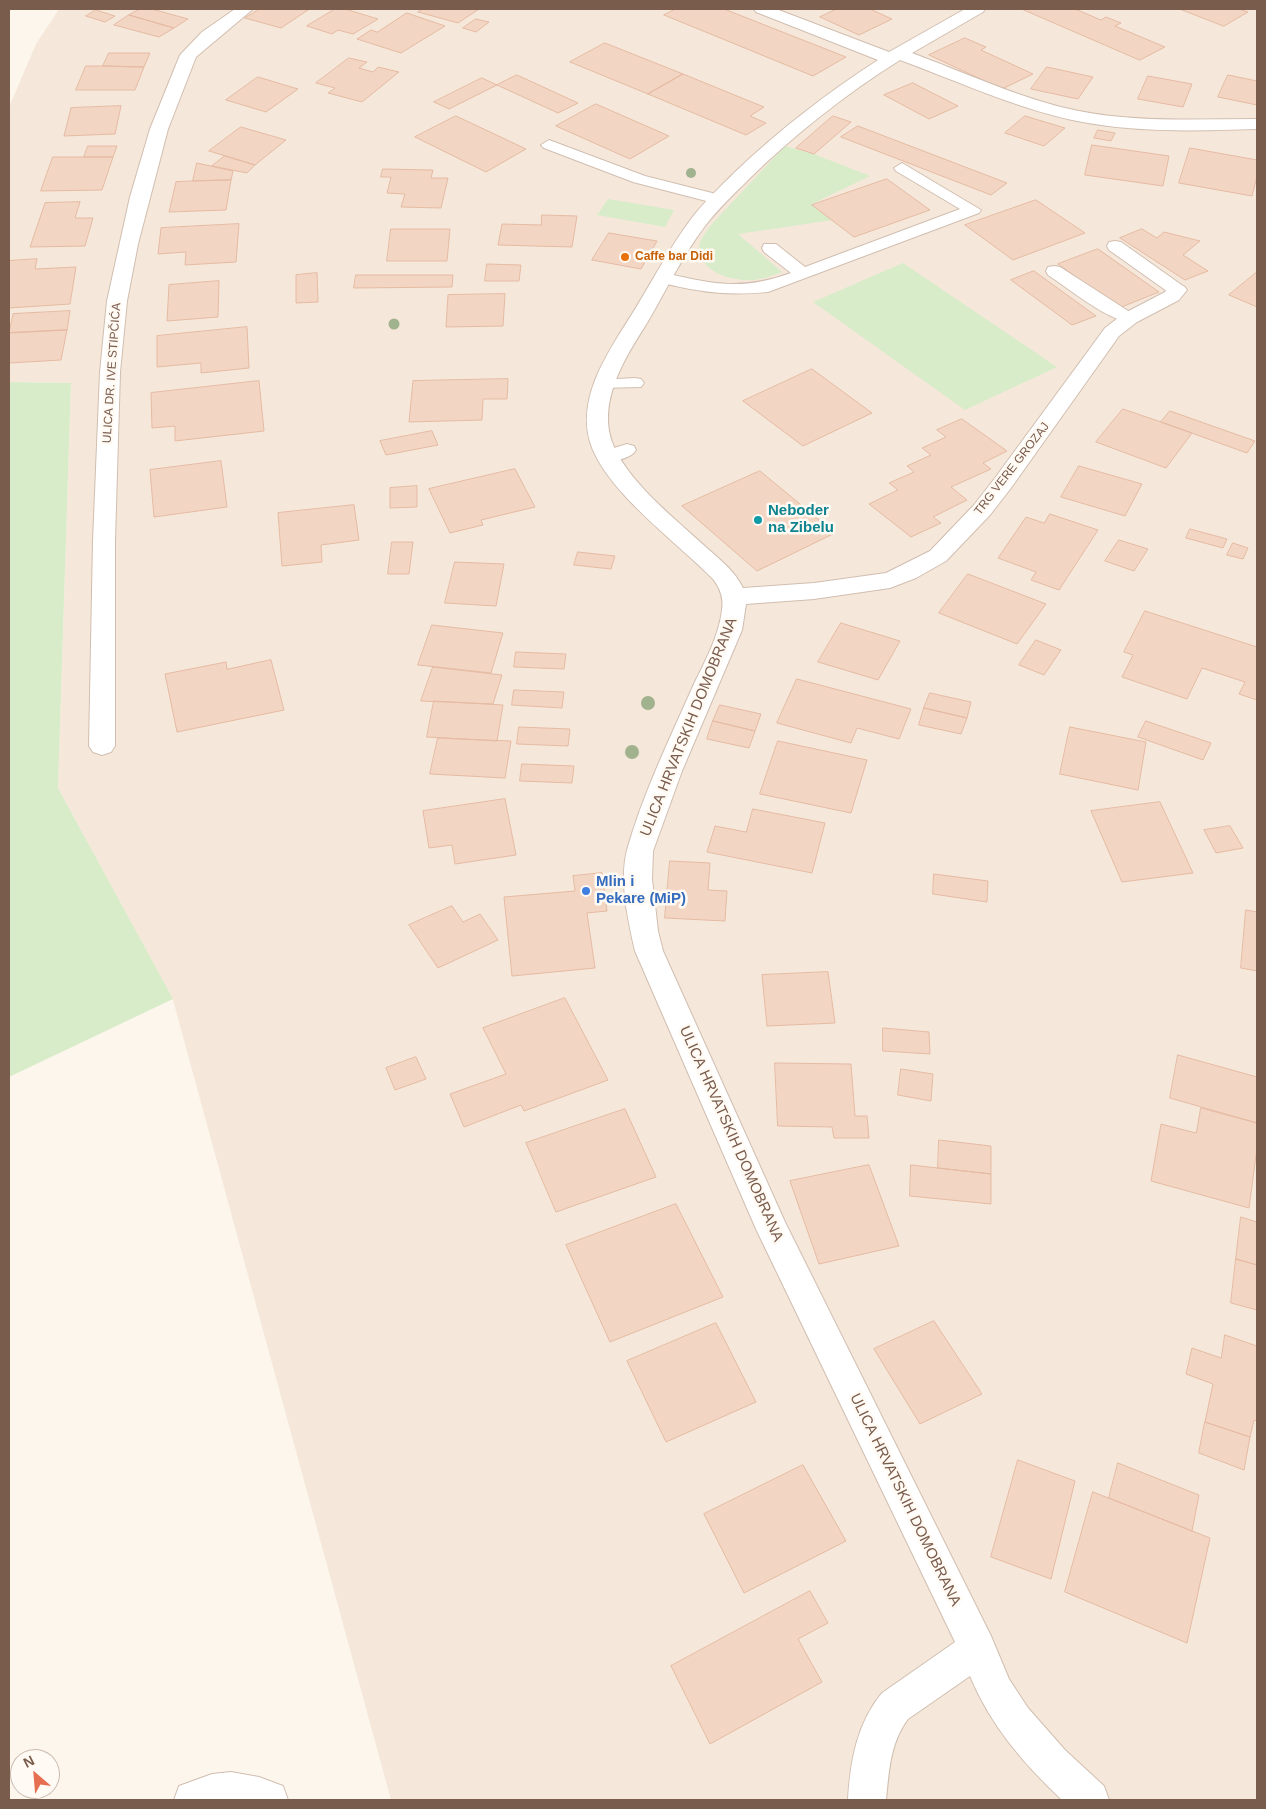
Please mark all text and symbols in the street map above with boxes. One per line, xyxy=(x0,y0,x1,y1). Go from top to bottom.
place label: Caffe bar Didi xyxy=(635,250,713,264)
marker: Caffe bar Didi xyxy=(619,251,631,263)
street label: ULICA DR. IVE STIPČIĆA xyxy=(100,302,124,444)
street label: TRG VERE GROZAJ xyxy=(971,420,1053,518)
place label: Neboder na Zibelu xyxy=(768,502,834,537)
marker: Neboder na Zibelu xyxy=(752,514,764,526)
street label: ULICA HRVATSKIH DOMOBRANA xyxy=(637,615,741,839)
place label: Mlin i Pekare (MiP) xyxy=(596,873,686,908)
marker: Mlin i Pekare (MiP) xyxy=(580,885,592,897)
street label: ULICA HRVATSKIH DOMOBRANA xyxy=(675,1023,787,1245)
street label: ULICA HRVATSKIH DOMOBRANA xyxy=(846,1391,964,1609)
north arrow xyxy=(10,1749,60,1799)
text: N xyxy=(21,1752,37,1771)

